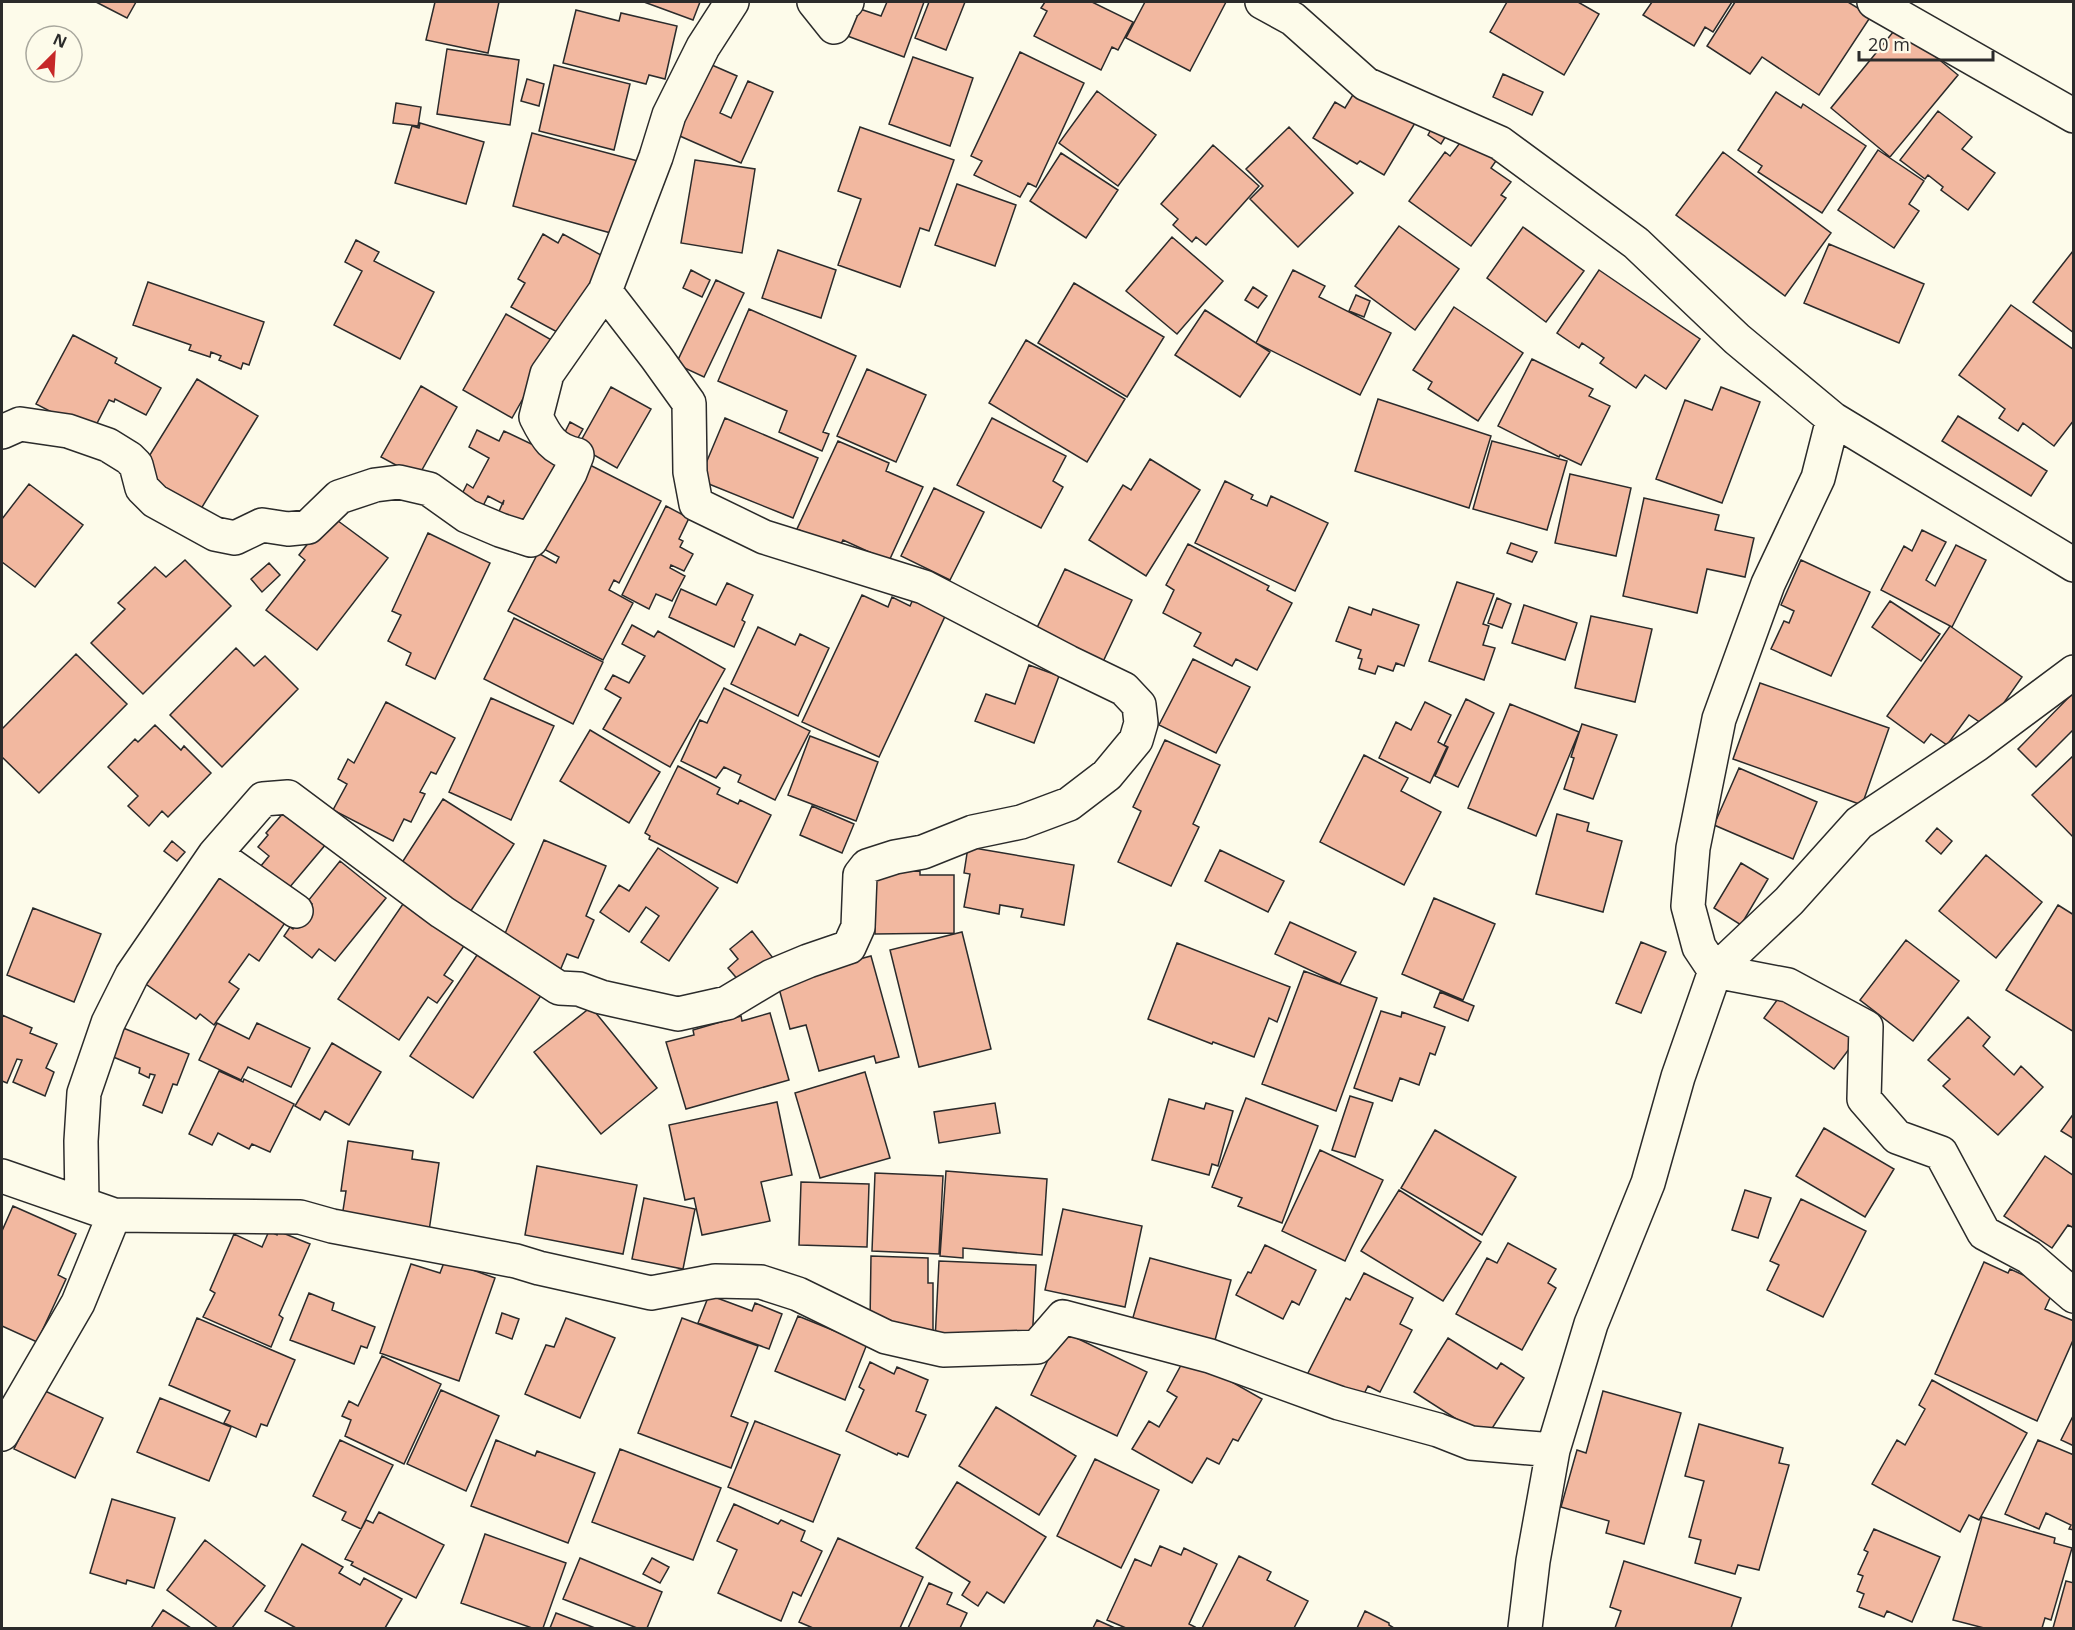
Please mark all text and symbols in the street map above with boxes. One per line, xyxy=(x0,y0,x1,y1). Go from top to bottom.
north arrow xyxy=(24,24,84,84)
scale bar xyxy=(1859,24,1992,62)
text: N xyxy=(50,28,71,53)
text: 20 m xyxy=(1868,32,1910,56)

